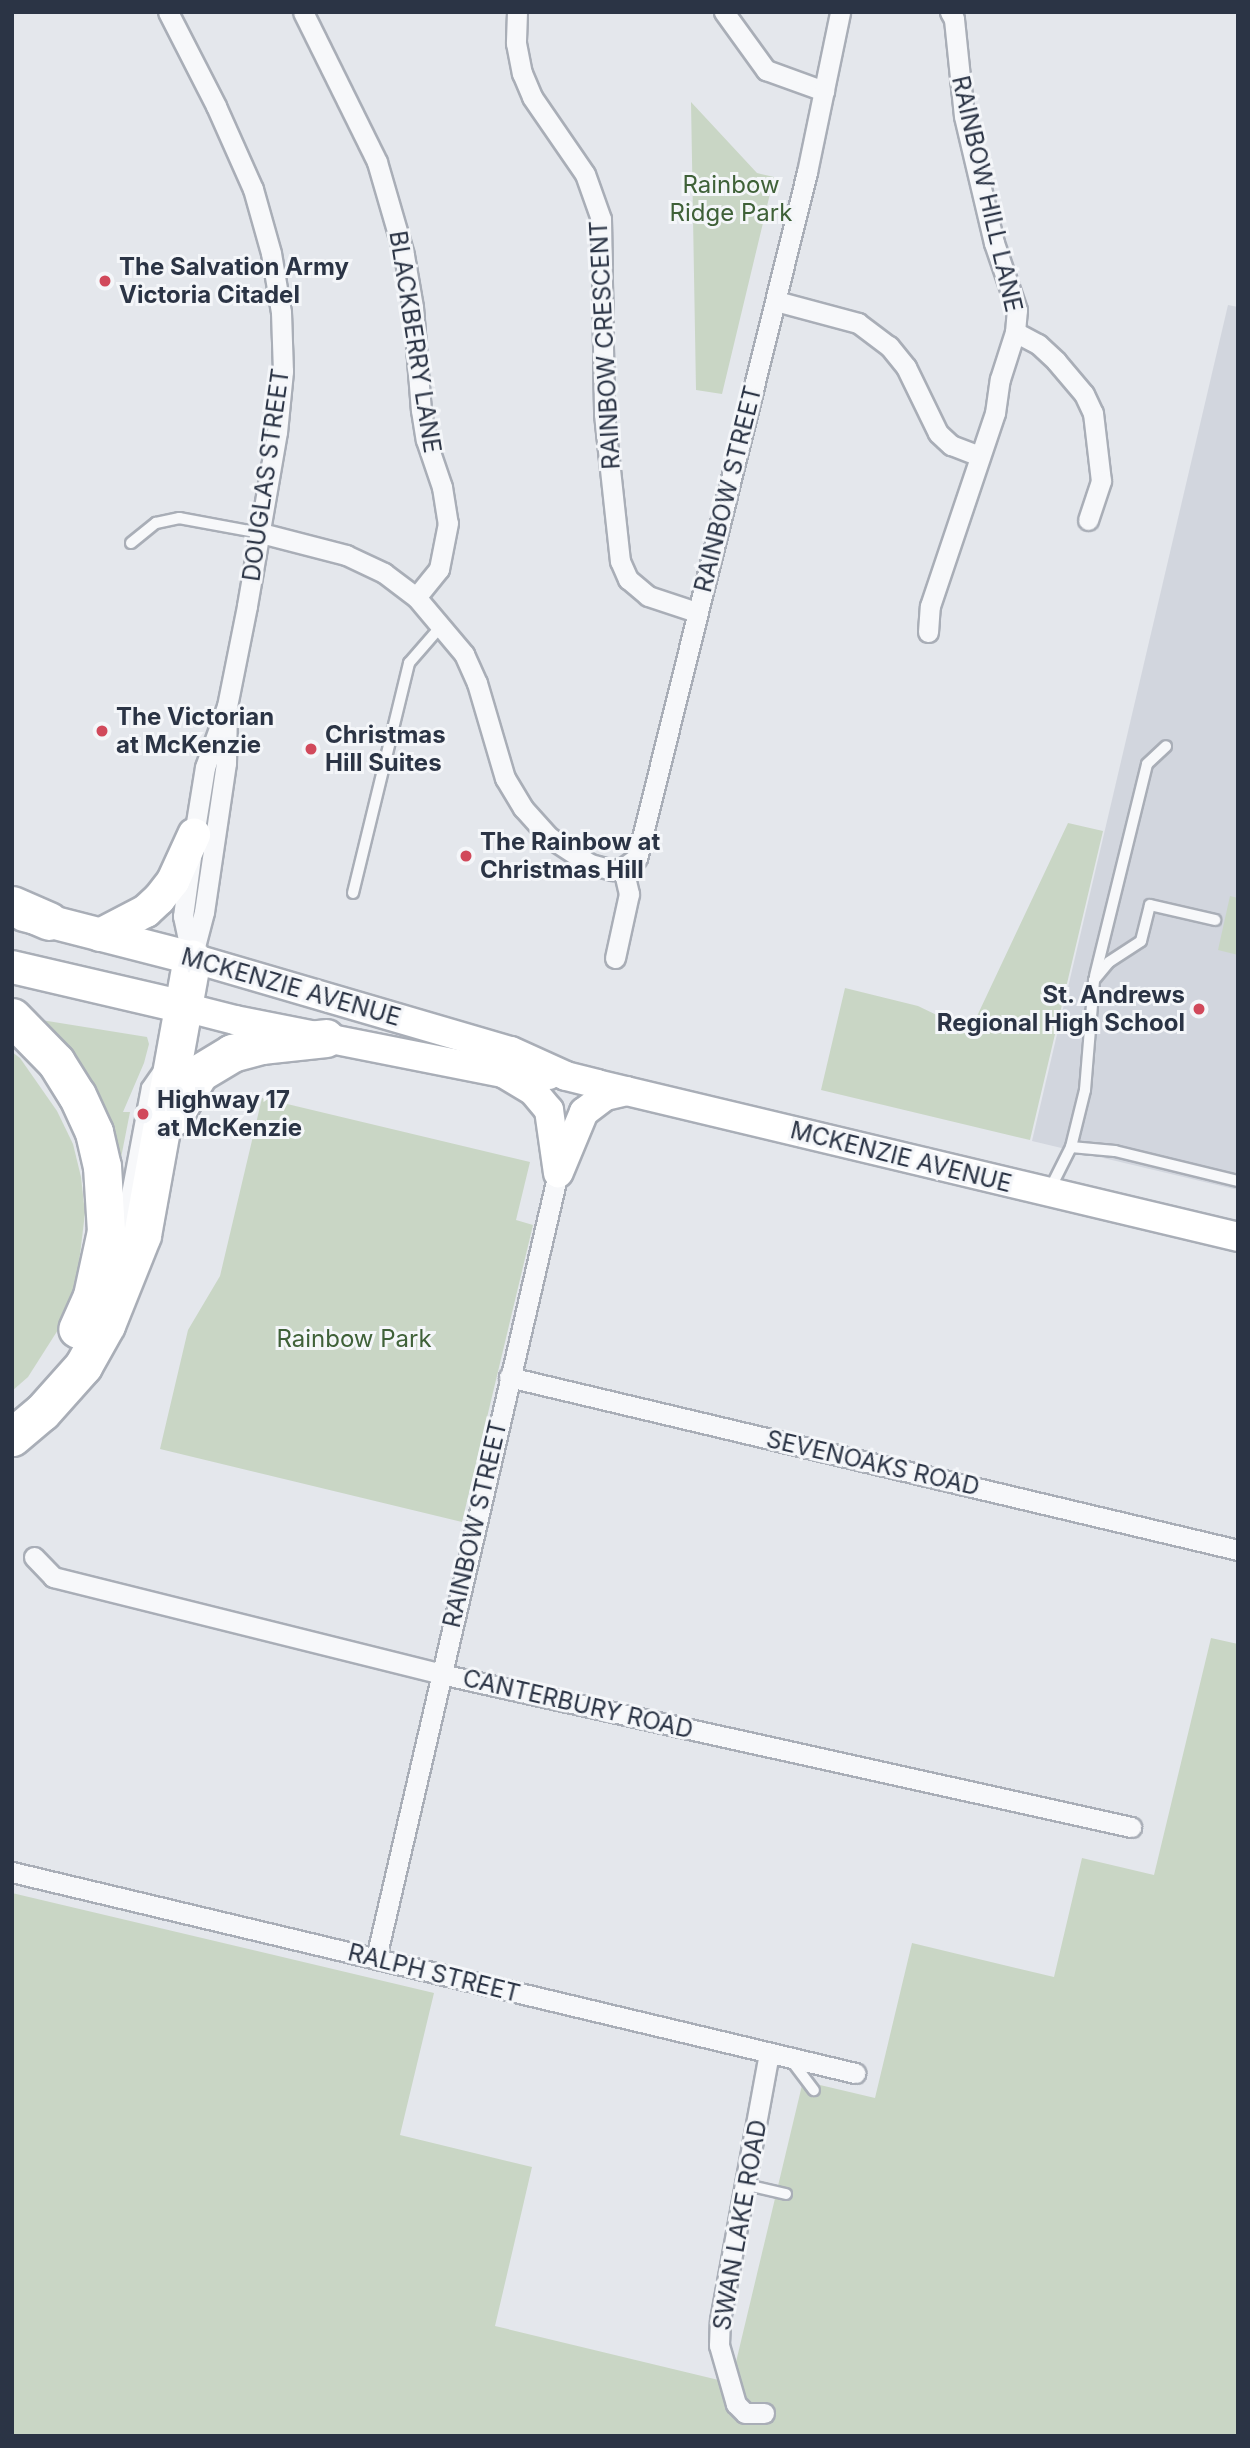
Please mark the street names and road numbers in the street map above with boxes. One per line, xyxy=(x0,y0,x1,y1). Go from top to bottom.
street label: RAINBOW HILL LANE xyxy=(946,73,1028,315)
street label: RAINBOW CRESCENT xyxy=(584,220,626,470)
street label: BLACKBERRY LANE xyxy=(383,229,447,455)
street label: DOUGLAS STREET xyxy=(237,367,295,583)
street label: RAINBOW STREET xyxy=(688,383,768,595)
street label: MCKENZIE AVENUE xyxy=(178,942,404,1032)
street label: MCKENZIE AVENUE xyxy=(787,1116,1015,1198)
street label: RAINBOW STREET xyxy=(437,1418,513,1630)
street label: SEVENOAKS ROAD xyxy=(764,1424,982,1502)
street label: CANTERBURY ROAD xyxy=(460,1663,696,1745)
street label: RALPH STREET xyxy=(345,1938,523,2008)
street label: SWAN LAKE ROAD xyxy=(707,2117,773,2333)

